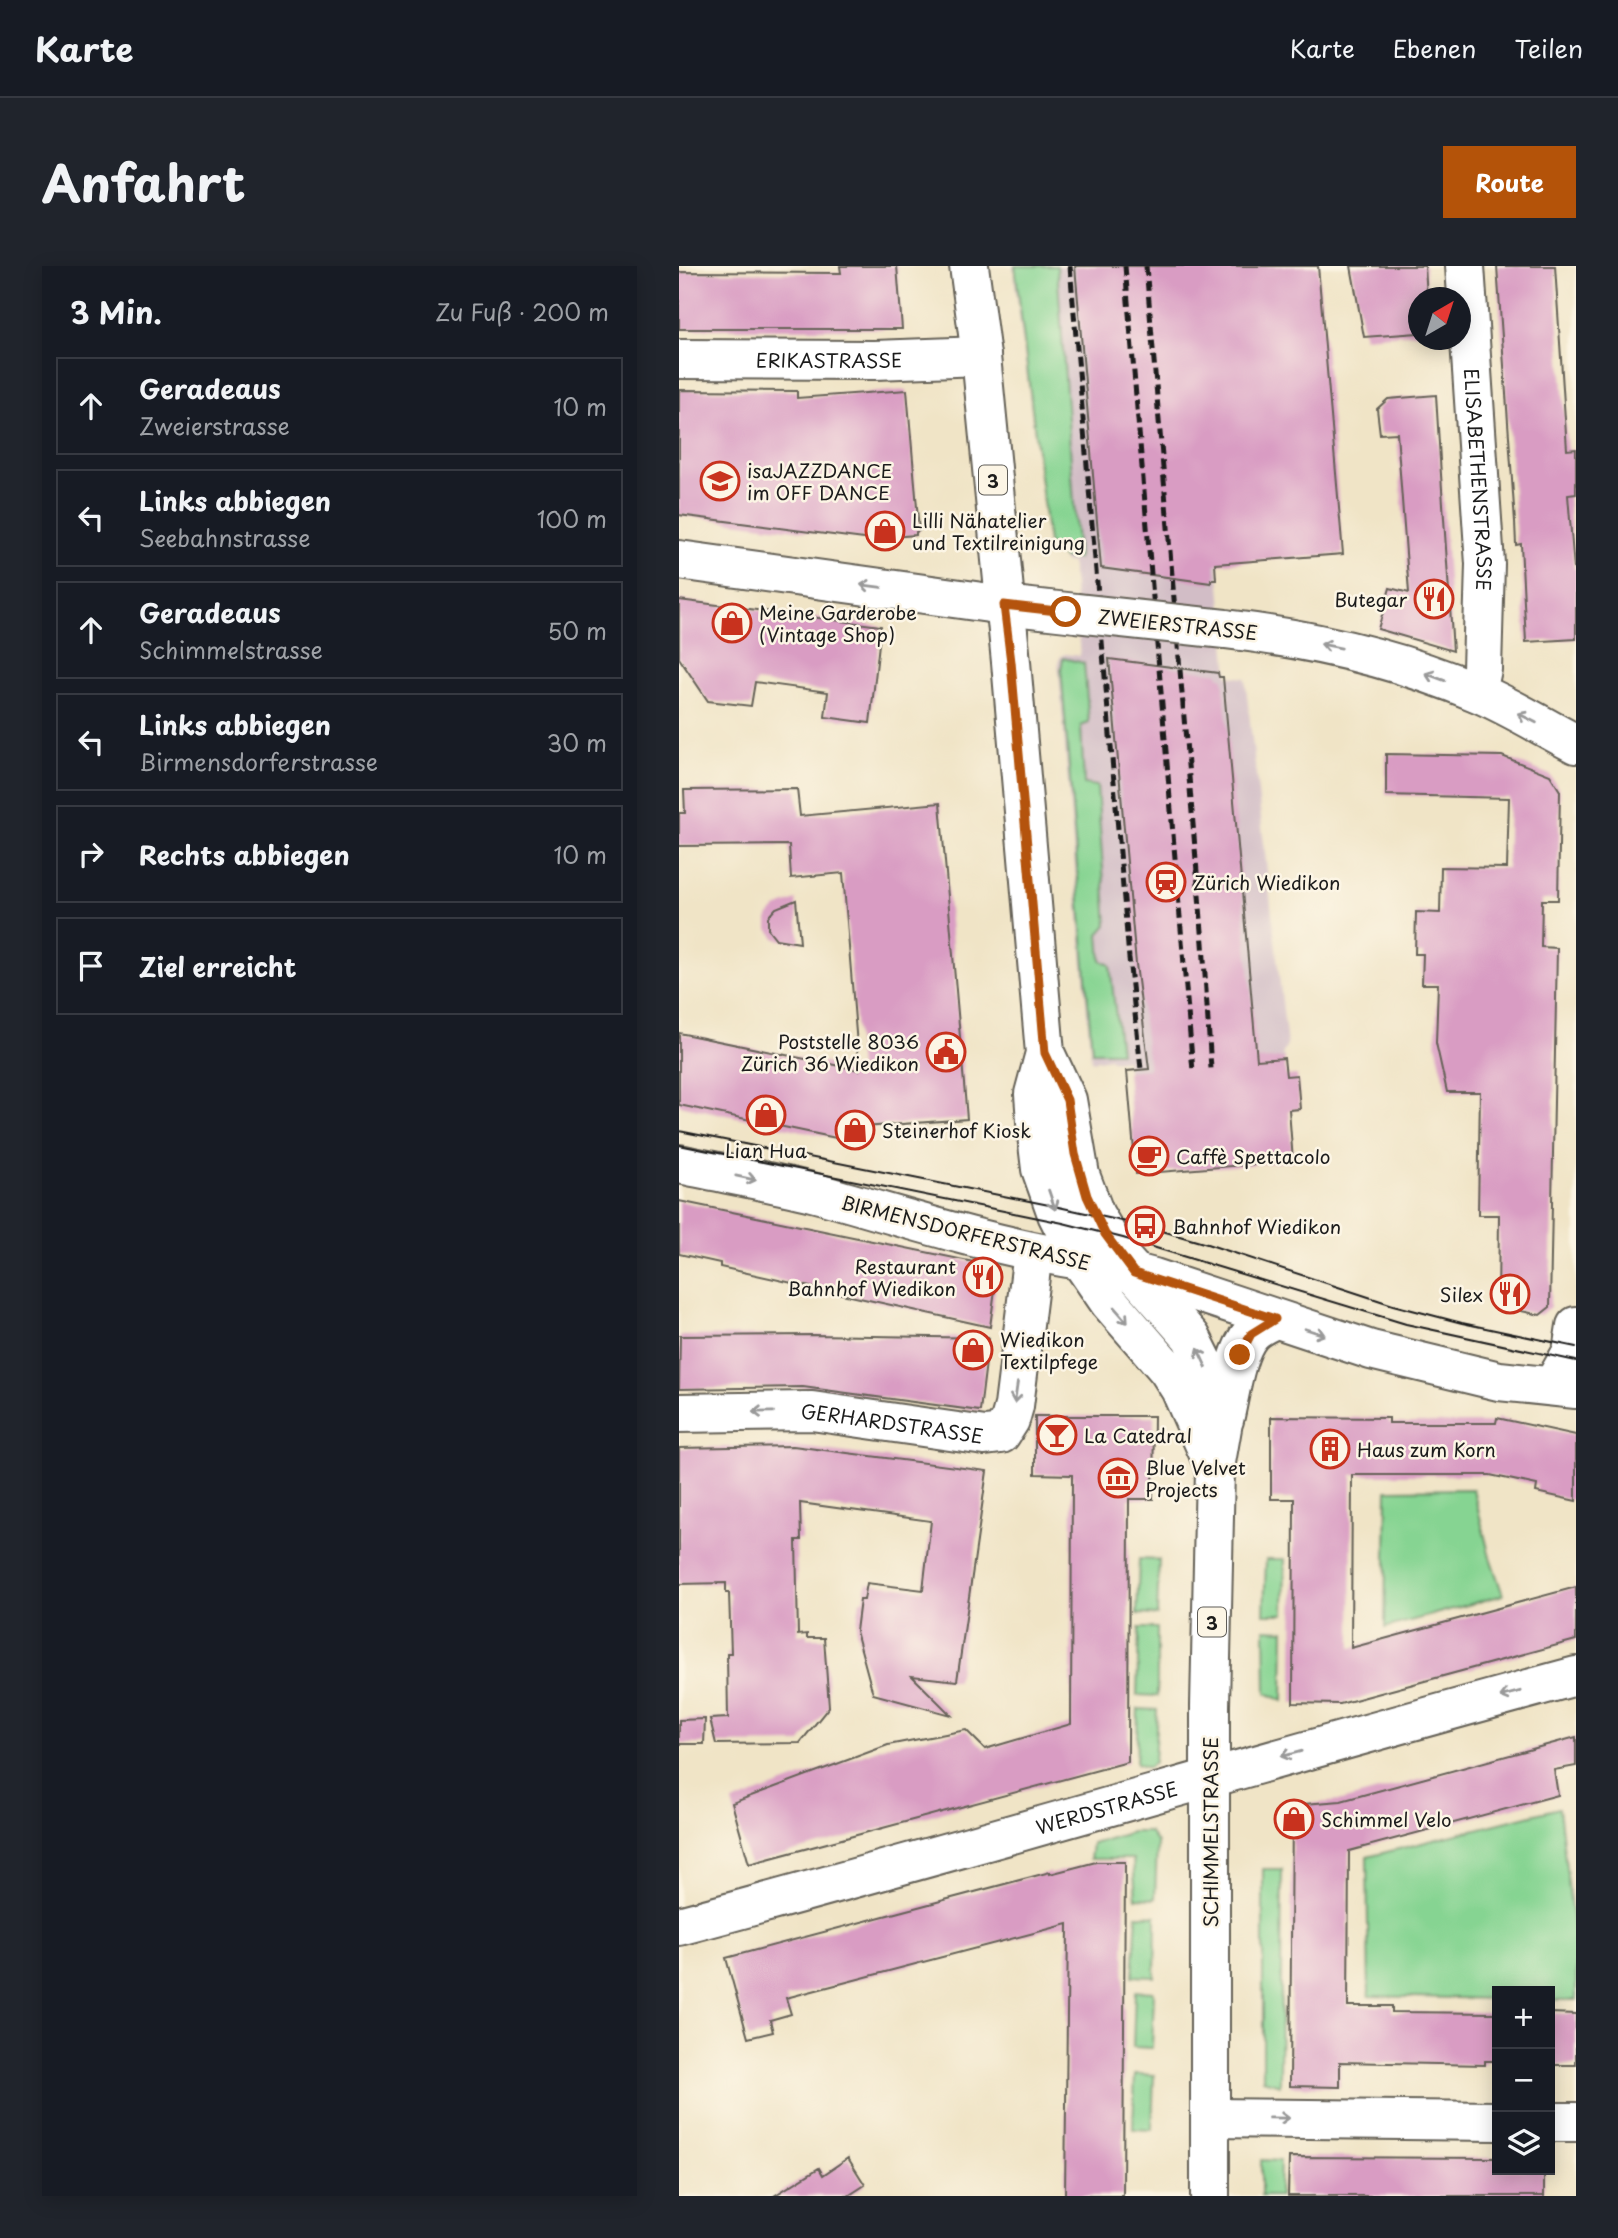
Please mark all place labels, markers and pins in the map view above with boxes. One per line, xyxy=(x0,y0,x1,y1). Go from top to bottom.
place label: isaJAZZDANCE im OFF DANCE xyxy=(747,456,893,506)
school or university icon: isaJAZZDANCE im OFF DANCE xyxy=(699,460,741,502)
place label: Lilli Nähatelier und Textilreinigung xyxy=(912,506,1085,556)
shop icon: Lilli Nähatelier und Textilreinigung xyxy=(864,510,906,552)
restaurant icon: Butegar xyxy=(1413,578,1455,620)
place label: Butegar xyxy=(1334,585,1407,613)
place label: Meine Garderobe (Vintage Shop) xyxy=(759,598,917,648)
shop icon: Meine Garderobe (Vintage Shop) xyxy=(711,602,753,644)
station icon: Zürich Wiedikon xyxy=(1145,861,1187,903)
place label: Zürich Wiedikon xyxy=(1193,868,1340,896)
place label: Poststelle 8036 Zürich 36 Wiedikon xyxy=(741,1027,919,1077)
public building icon: Poststelle 8036 Zürich 36 Wiedikon xyxy=(925,1031,967,1073)
shop icon: Lian Hua xyxy=(745,1094,787,1136)
shop icon: Steinerhof Kiosk xyxy=(834,1109,876,1151)
place label: Steinerhof Kiosk xyxy=(882,1116,1031,1144)
cafe icon: Caffè Spettacolo xyxy=(1128,1135,1170,1177)
place label: Lian Hua xyxy=(725,1136,807,1164)
place label: Caffè Spettacolo xyxy=(1176,1142,1330,1170)
bus stop icon: Bahnhof Wiedikon xyxy=(1124,1205,1166,1247)
place label: Bahnhof Wiedikon xyxy=(1172,1212,1341,1240)
place label: Restaurant Bahnhof Wiedikon xyxy=(787,1252,956,1302)
restaurant icon: Restaurant Bahnhof Wiedikon xyxy=(962,1256,1004,1298)
restaurant icon: Silex xyxy=(1489,1273,1531,1315)
place label: Silex xyxy=(1440,1280,1483,1308)
place label: Wiedikon Textilpfege xyxy=(1000,1325,1098,1375)
shop icon: Wiedikon Textilpfege xyxy=(952,1329,994,1371)
bar icon: La Catedral xyxy=(1036,1414,1078,1456)
place label: La Catedral xyxy=(1084,1421,1192,1449)
building icon: Haus zum Korn xyxy=(1309,1428,1351,1470)
place label: Haus zum Korn xyxy=(1357,1435,1496,1463)
place label: Blue Velvet Projects xyxy=(1145,1453,1246,1503)
museum icon: Blue Velvet Projects xyxy=(1097,1457,1139,1499)
shop icon: Schimmel Velo xyxy=(1273,1798,1315,1840)
place label: Schimmel Velo xyxy=(1321,1805,1451,1833)

